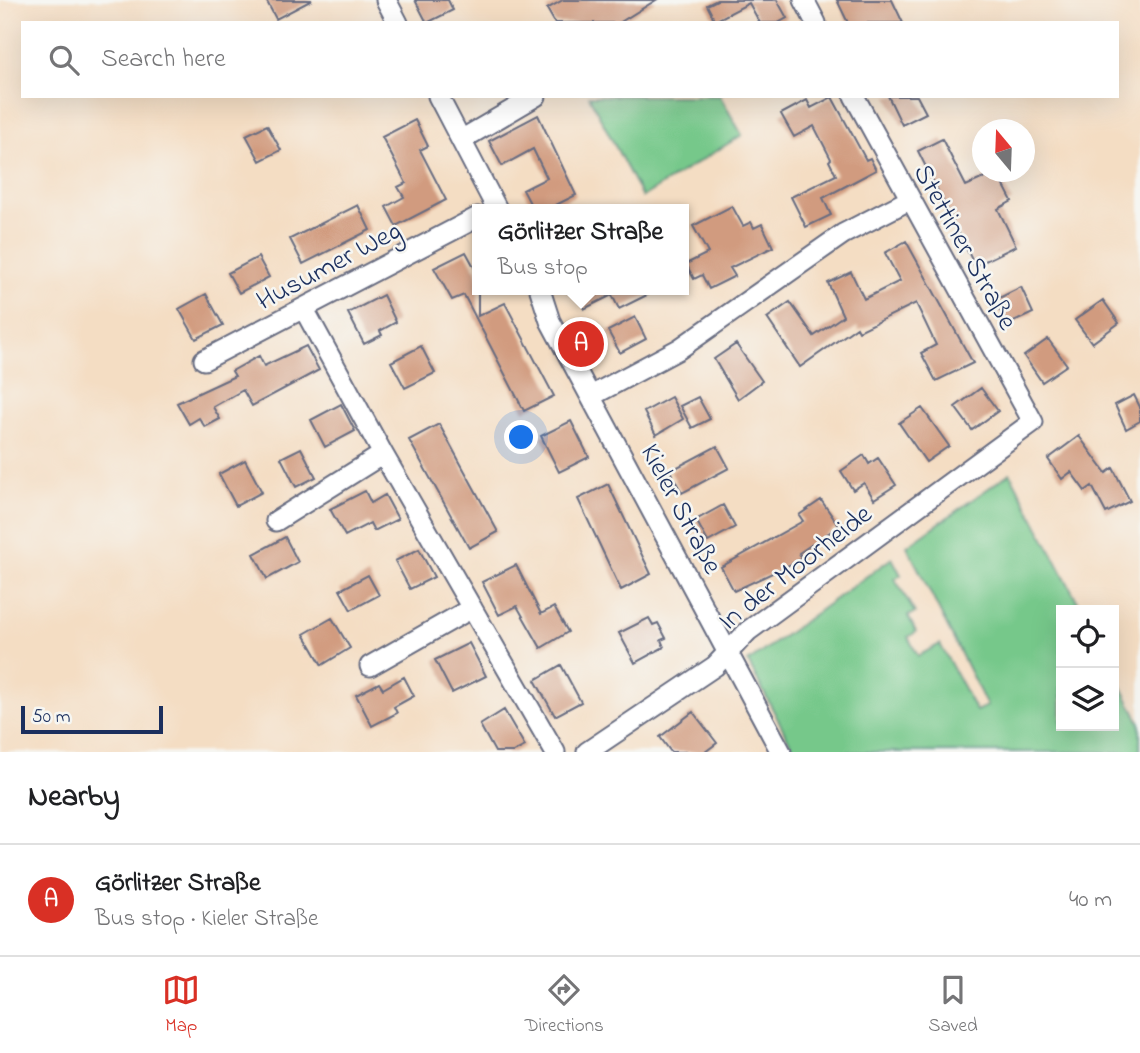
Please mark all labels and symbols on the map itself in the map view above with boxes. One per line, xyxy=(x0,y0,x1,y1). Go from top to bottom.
north arrow xyxy=(972,119,1035,182)
street label: Stettiner Straße xyxy=(901,157,1027,339)
street label: Husumer Weg xyxy=(250,212,410,323)
pin: A xyxy=(558,318,604,370)
your location xyxy=(504,420,538,454)
street label: Kieler Straße xyxy=(628,437,732,583)
street label: In der Moorheide xyxy=(711,495,882,642)
scale bar xyxy=(21,703,163,735)

